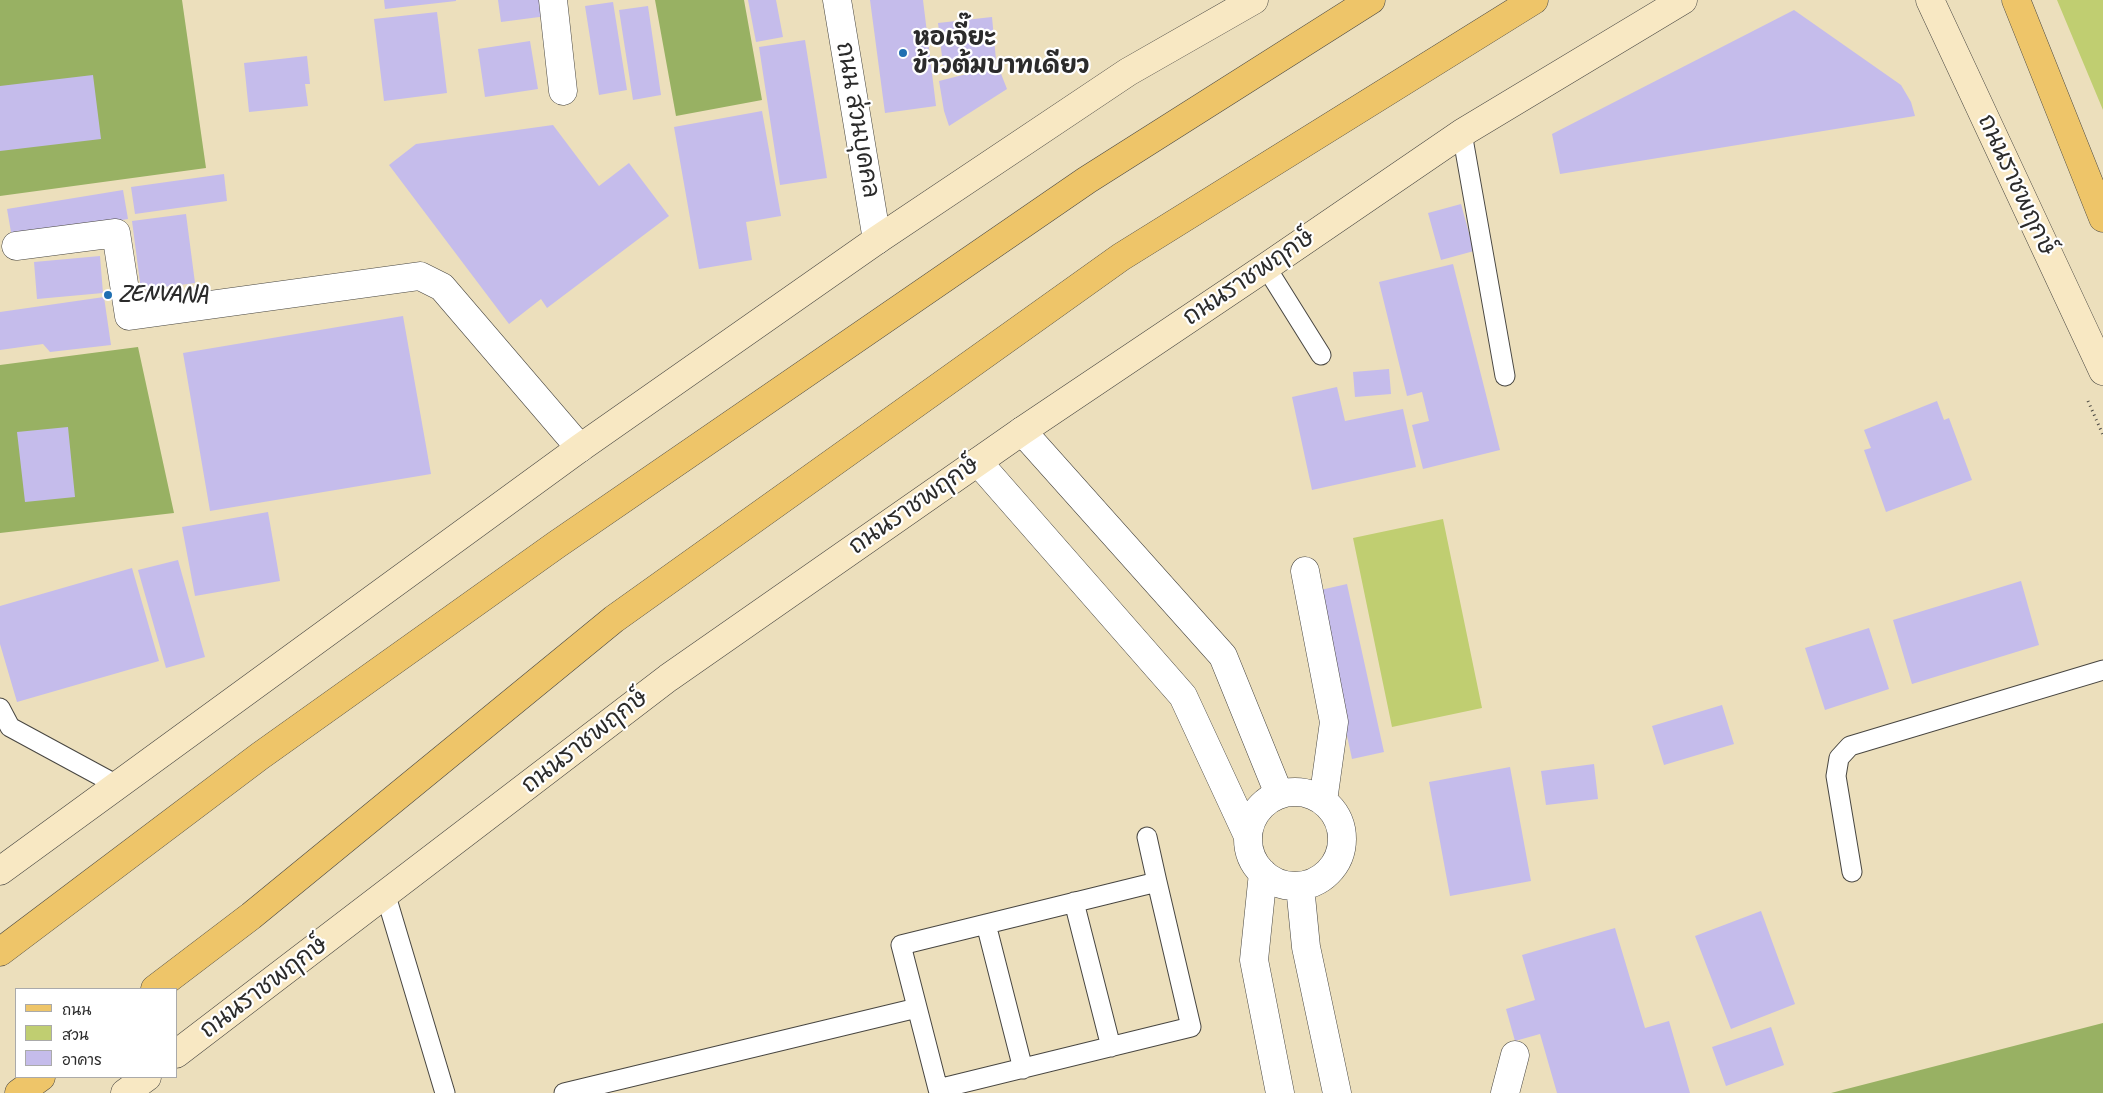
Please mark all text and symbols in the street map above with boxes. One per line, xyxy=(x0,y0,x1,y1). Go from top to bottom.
place label: หอเจี๊ยะ ข้าวต้มบาทเดียว xyxy=(913,25,1089,81)
street label: ถนน ส่วนบุคคล xyxy=(829,40,885,200)
marker: หอเจี๊ยะ ข้าวต้มบาทเดียว xyxy=(897,47,909,59)
street label: ถนนราชพฤกษ์ xyxy=(1971,110,2061,260)
street label: ถนนราชพฤกษ์ xyxy=(1178,224,1320,332)
place label: ZENVANA xyxy=(118,281,208,309)
marker: ZENVANA xyxy=(102,289,114,301)
street label: ถนนราชพฤกษ์ xyxy=(844,451,984,561)
street label: ถนนราชพฤกษ์ xyxy=(516,684,654,800)
street label: ถนนราชพฤกษ์ xyxy=(195,931,333,1045)
legend xyxy=(15,988,178,1078)
text: ถนน xyxy=(62,1001,91,1020)
text: สวน xyxy=(62,1026,89,1045)
text: อาคาร xyxy=(62,1051,102,1070)

